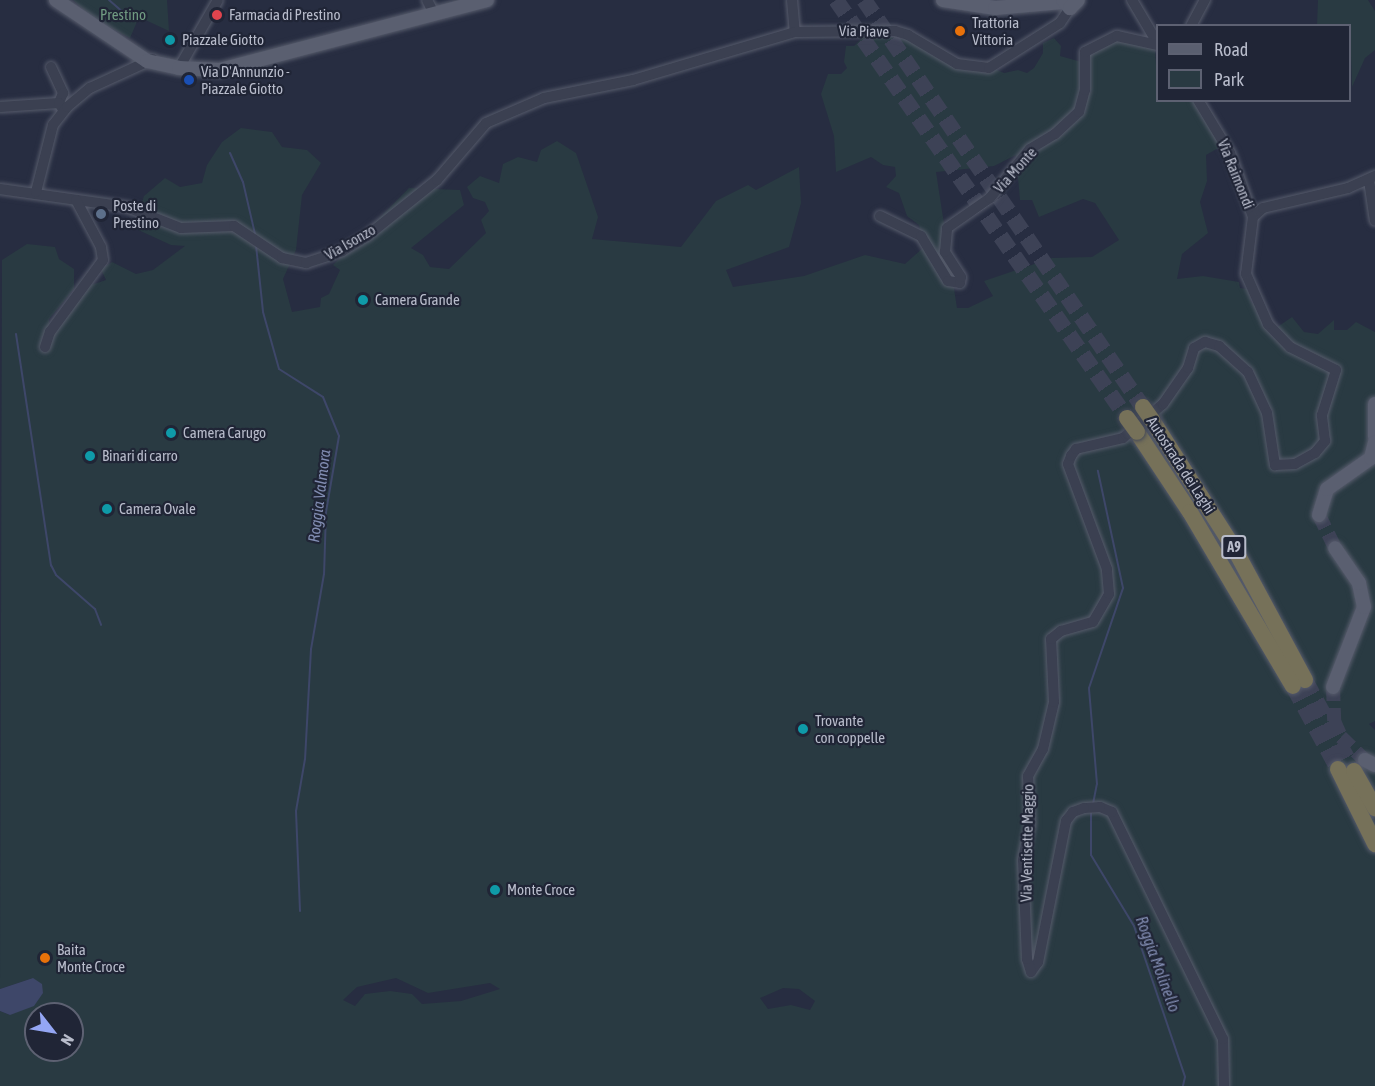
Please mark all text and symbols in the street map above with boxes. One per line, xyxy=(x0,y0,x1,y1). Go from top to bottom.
park label: Prestino xyxy=(100,6,146,24)
place label: Farmacia di Prestino xyxy=(229,6,341,24)
marker: Farmacia di Prestino xyxy=(210,8,224,22)
place label: Trattoria Vittoria xyxy=(972,13,1019,48)
street label: Via Piave xyxy=(839,22,889,40)
marker: Trattoria Vittoria xyxy=(953,24,967,38)
legend xyxy=(1156,24,1351,102)
place label: Piazzale Giotto xyxy=(182,31,264,49)
marker: Piazzale Giotto xyxy=(163,33,177,47)
text: Road xyxy=(1214,39,1248,60)
place label: Via D'Annunzio - Piazzale Giotto xyxy=(201,62,290,97)
text: Park xyxy=(1214,69,1244,90)
marker: Via D'Annunzio - Piazzale Giotto xyxy=(182,73,196,87)
street label: Via Raimondi xyxy=(1214,137,1258,211)
street label: Via Monte xyxy=(990,143,1040,197)
place label: Poste di Prestino xyxy=(113,196,159,231)
marker: Poste di Prestino xyxy=(94,207,108,221)
street label: Via Isonzo xyxy=(321,220,379,264)
place label: Camera Grande xyxy=(375,291,460,309)
marker: Camera Grande xyxy=(356,293,370,307)
street label: Autostrada dei Laghi xyxy=(1143,413,1219,517)
place label: Camera Carugo xyxy=(183,424,266,442)
marker: Camera Carugo xyxy=(164,426,178,440)
place label: Binari di carro xyxy=(102,447,178,465)
marker: Binari di carro xyxy=(83,449,97,463)
water label: Roggia Valmora xyxy=(304,449,334,543)
place label: Camera Ovale xyxy=(119,500,196,518)
marker: Camera Ovale xyxy=(100,502,114,516)
road number: A9 xyxy=(1220,536,1248,558)
place label: Trovante con coppelle xyxy=(815,711,885,746)
marker: Trovante con coppelle xyxy=(796,722,810,736)
street label: Via Ventisette Maggio xyxy=(1017,784,1037,902)
place label: Monte Croce xyxy=(507,881,575,899)
marker: Monte Croce xyxy=(488,883,502,897)
water label: Roggia Molinello xyxy=(1132,913,1184,1015)
place label: Baita Monte Croce xyxy=(57,940,125,975)
marker: Baita Monte Croce xyxy=(38,951,52,965)
north arrow xyxy=(24,1002,84,1062)
text: N xyxy=(58,1032,78,1049)

